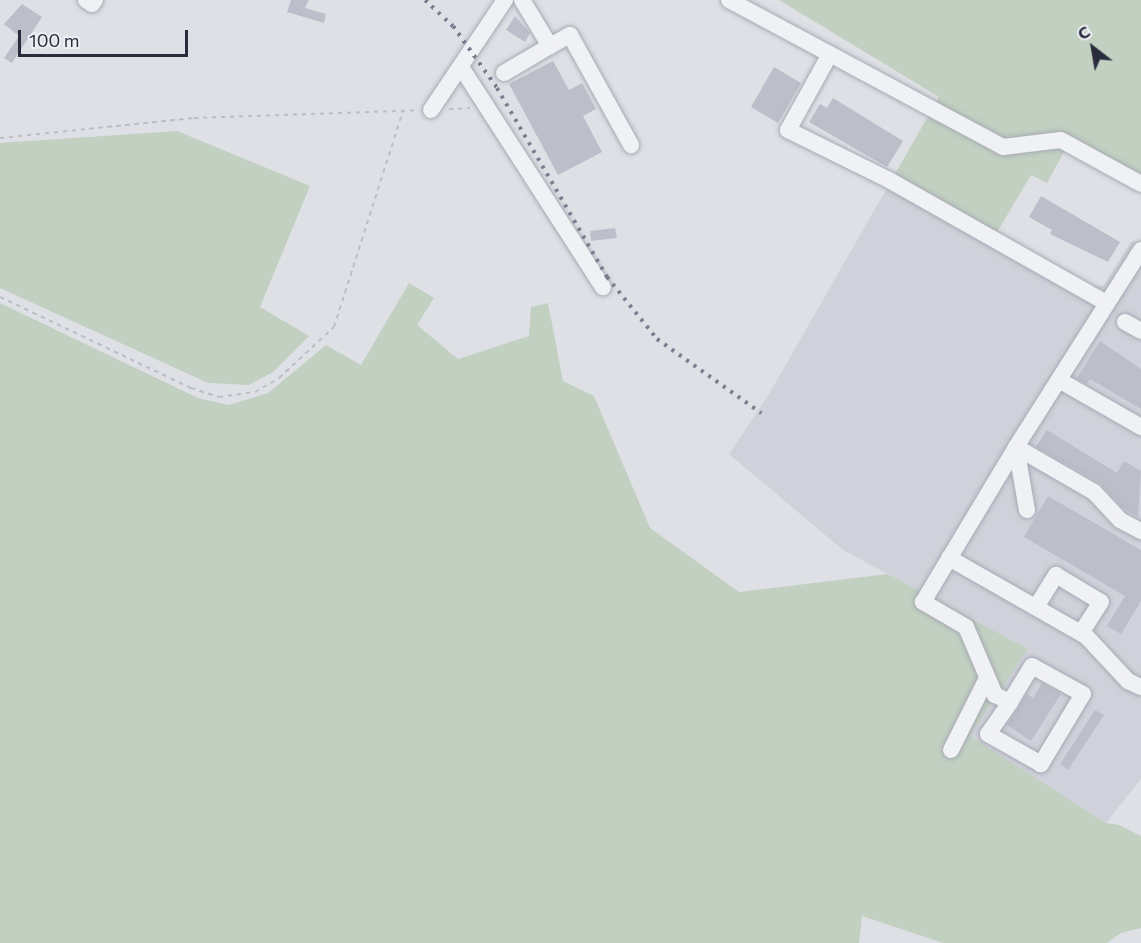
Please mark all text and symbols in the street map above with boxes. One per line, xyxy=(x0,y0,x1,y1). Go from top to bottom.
scale bar xyxy=(21,18,190,56)
north arrow xyxy=(1063,18,1123,78)
text: С xyxy=(1074,21,1093,43)
text: 100 m xyxy=(29,29,79,51)

